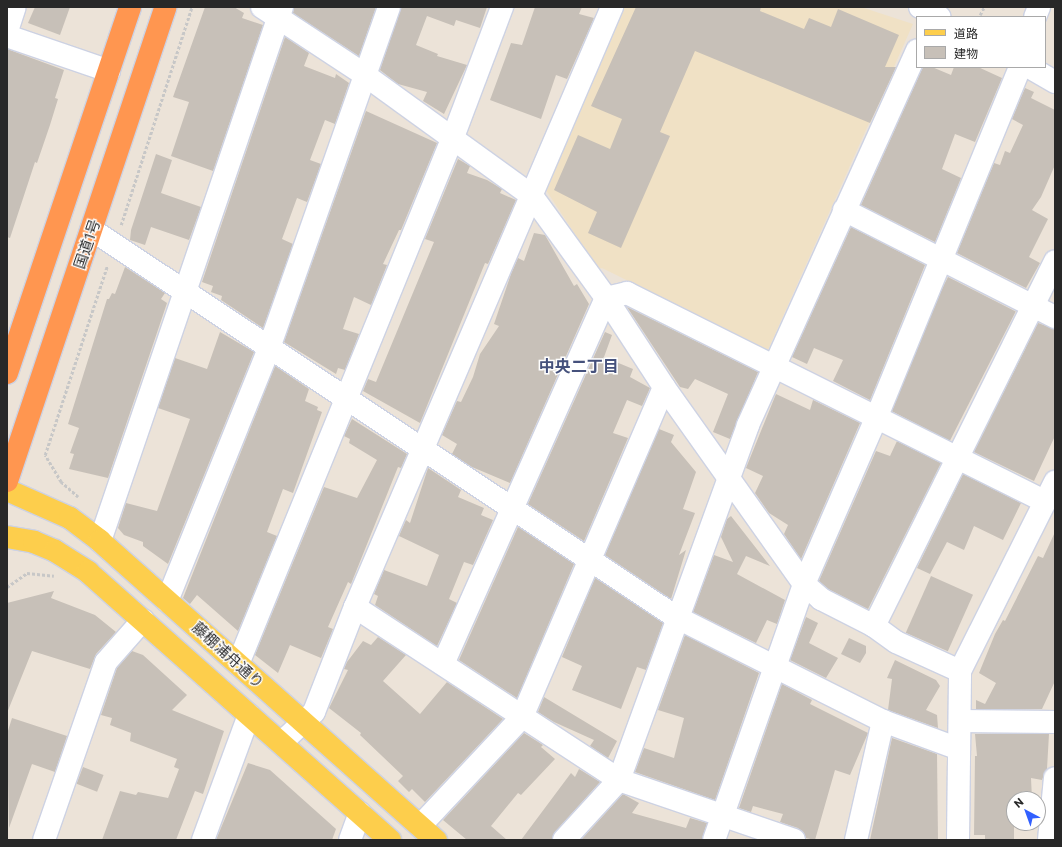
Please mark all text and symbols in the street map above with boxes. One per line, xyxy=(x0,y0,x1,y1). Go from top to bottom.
legend xyxy=(916,16,1046,68)
text: 道路 xyxy=(954,26,978,40)
text: 建物 xyxy=(954,46,978,60)
street label: 国道1号 xyxy=(70,217,104,271)
district label: 中央二丁目 xyxy=(539,356,619,376)
street label: 藤棚浦舟通り xyxy=(189,618,267,692)
north arrow xyxy=(1006,791,1046,831)
text: N xyxy=(1011,795,1026,810)

